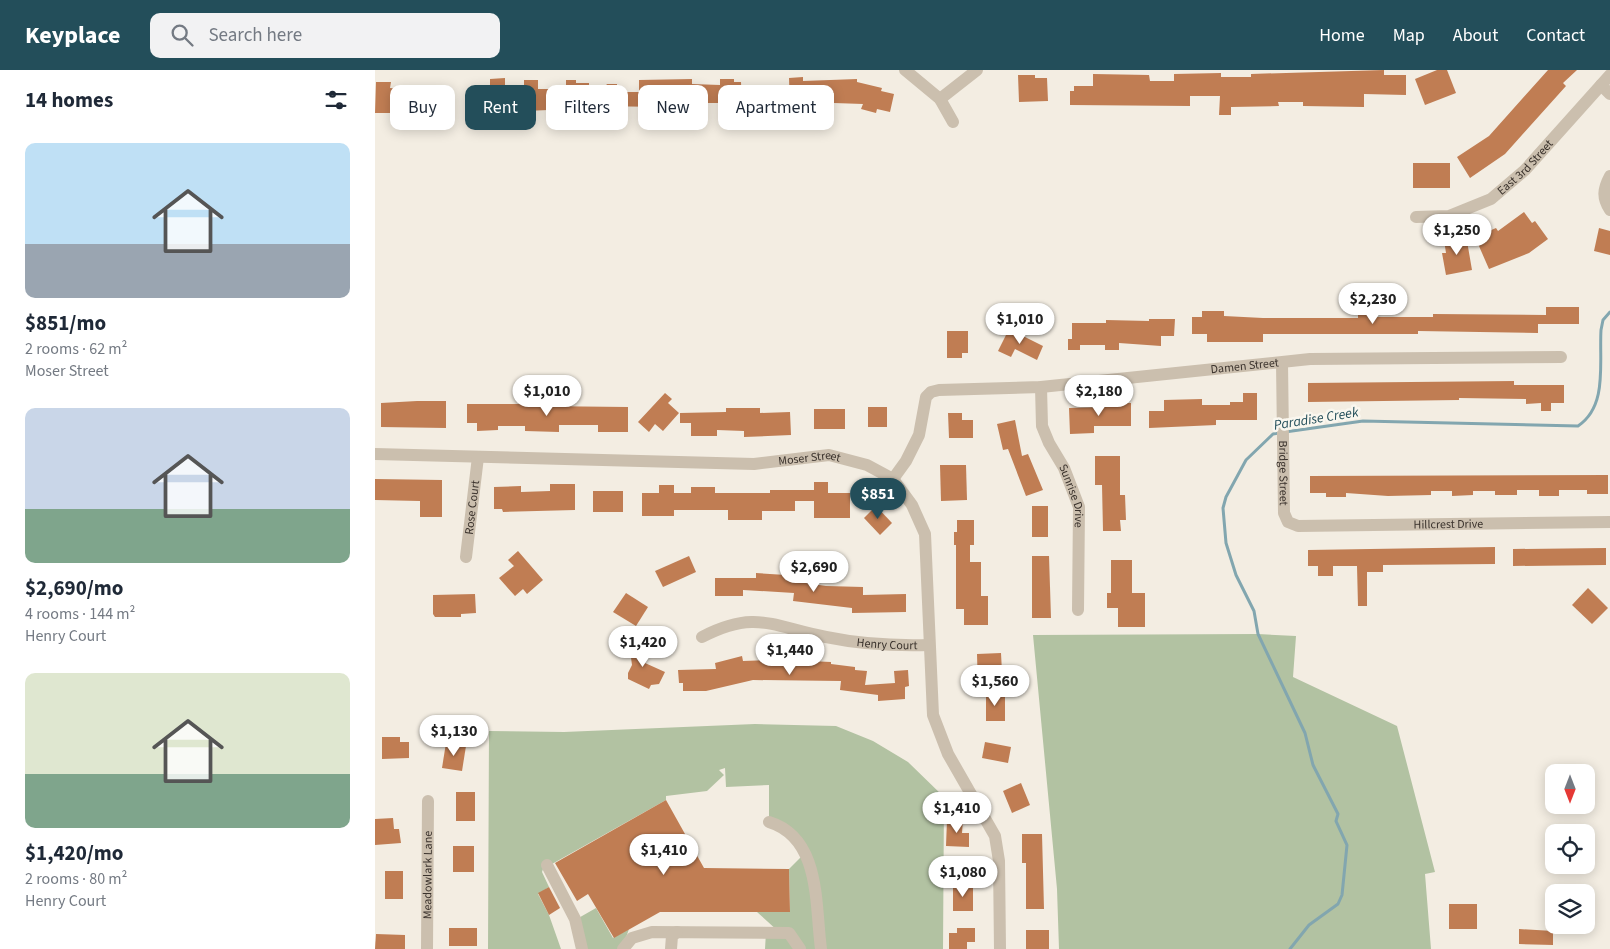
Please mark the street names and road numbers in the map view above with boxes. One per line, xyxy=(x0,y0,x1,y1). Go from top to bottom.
street label: East 3rd Street xyxy=(1494,136,1557,199)
street label: Damen Street xyxy=(1210,354,1280,378)
street label: Bridge Street xyxy=(1274,440,1292,506)
street label: Moser Street xyxy=(777,447,842,470)
street label: Sunrise Drive xyxy=(1054,461,1087,528)
street label: Rose Court xyxy=(461,479,484,536)
street label: Hillcrest Drive xyxy=(1413,516,1483,534)
street label: Henry Court xyxy=(856,634,918,654)
street label: Meadowlark Lane xyxy=(419,831,437,919)

